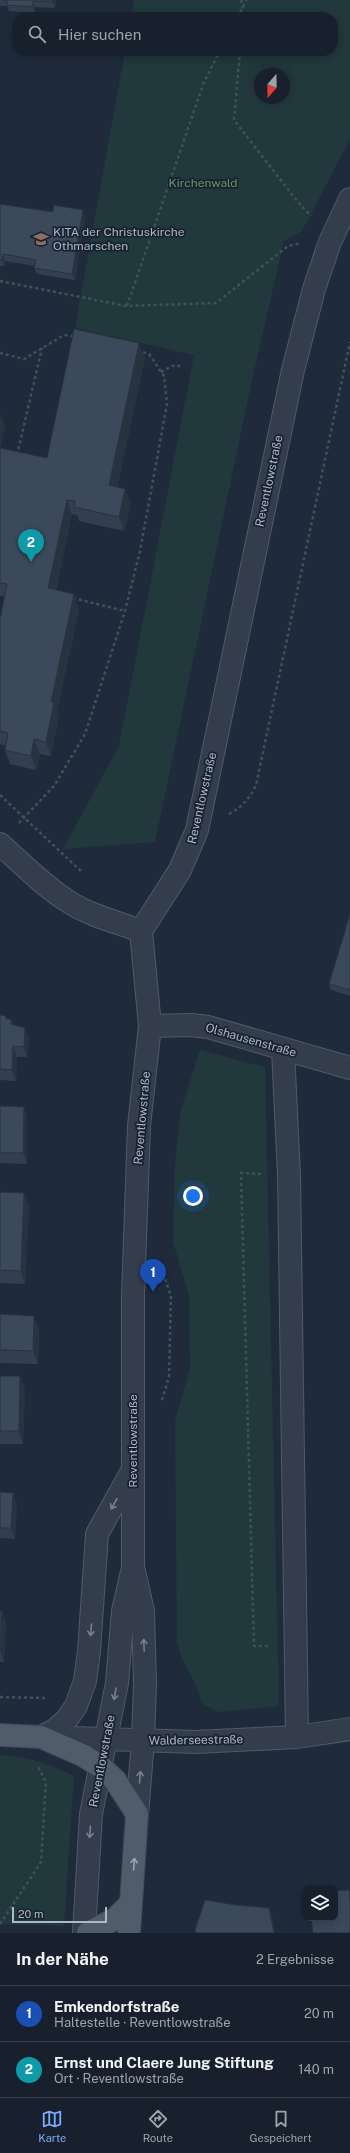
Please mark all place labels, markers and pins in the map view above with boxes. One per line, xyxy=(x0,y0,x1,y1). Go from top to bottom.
place label: KITA der Christuskirche Othmarschen xyxy=(53,225,185,253)
school or university icon: KITA der Christuskirche Othmarschen xyxy=(32,230,50,248)
pin: 2 xyxy=(18,529,44,562)
pin: 1 xyxy=(140,1259,166,1292)

